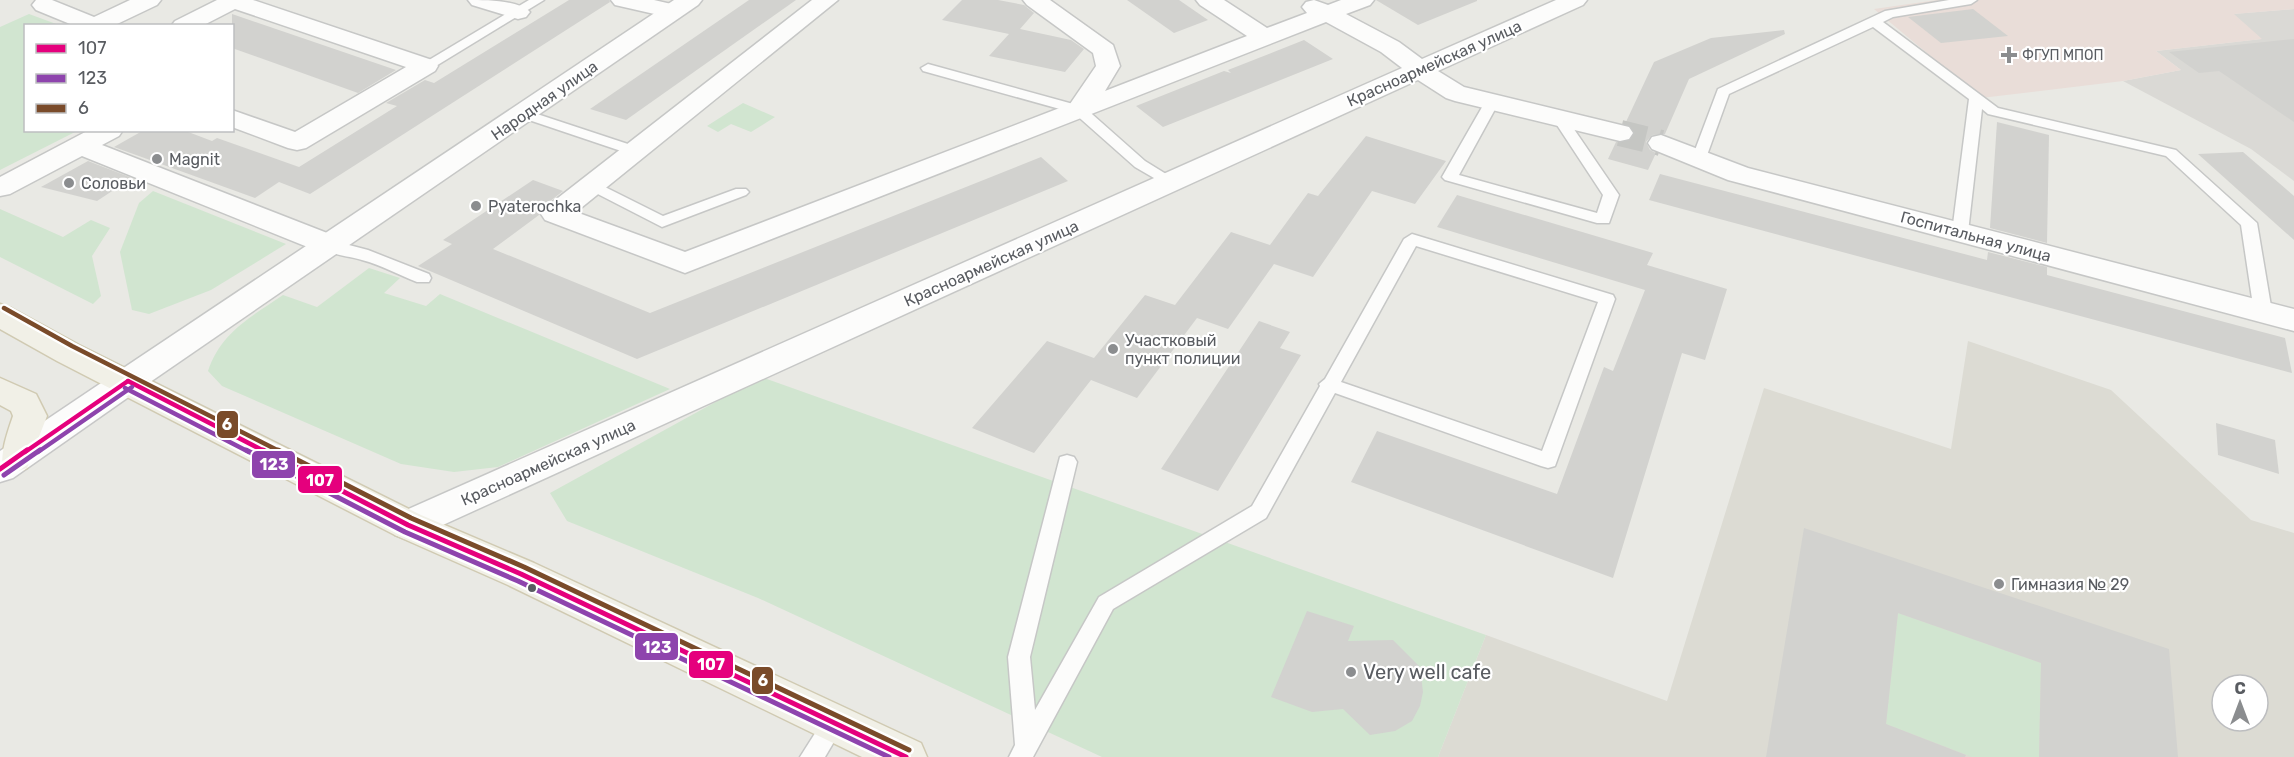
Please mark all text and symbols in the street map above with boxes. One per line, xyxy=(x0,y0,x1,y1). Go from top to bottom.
street label: Красноармейская улица xyxy=(1344,16,1525,111)
legend xyxy=(24,24,234,132)
text: 107 xyxy=(78,37,106,59)
marker: ФГУП МПОП xyxy=(2000,46,2018,64)
place label: ФГУП МПОП xyxy=(2022,47,2104,64)
street label: Народная улица xyxy=(487,57,601,144)
text: 123 xyxy=(78,67,107,89)
text: 6 xyxy=(78,97,89,119)
place label: Magnit xyxy=(169,150,220,169)
marker: Magnit xyxy=(150,152,164,166)
place label: Соловьи xyxy=(81,174,146,193)
marker: Соловьи xyxy=(62,176,76,190)
place label: Pyaterochka xyxy=(488,197,581,216)
marker: Pyaterochka xyxy=(469,199,483,213)
street label: Госпитальная улица xyxy=(1898,207,2053,266)
street label: Красноармейская улица xyxy=(901,216,1082,311)
place label: Участковый пункт полиции xyxy=(1125,331,1241,368)
marker: Участковый пункт полиции xyxy=(1106,342,1120,356)
line badge: 6 xyxy=(216,410,239,439)
text: 6 xyxy=(222,415,232,434)
street label: Красноармейская улица xyxy=(458,415,639,510)
line badge: 123 xyxy=(251,450,296,479)
text: 123 xyxy=(260,455,288,474)
line badge: 107 xyxy=(297,465,343,494)
text: 107 xyxy=(306,471,334,490)
place label: Гимназия № 29 xyxy=(2011,575,2129,594)
marker: Гимназия № 29 xyxy=(1992,577,2006,591)
unlabelled marker xyxy=(526,582,538,594)
line badge: 123 xyxy=(634,632,679,661)
text: 123 xyxy=(643,638,671,657)
line badge: 107 xyxy=(688,650,734,679)
text: 107 xyxy=(697,655,725,674)
place label: Very well cafe xyxy=(1363,660,1491,684)
marker: Very well cafe xyxy=(1344,665,1358,679)
line badge: 6 xyxy=(751,666,774,695)
text: 6 xyxy=(758,671,768,690)
north arrow xyxy=(2210,673,2270,733)
text: С xyxy=(2234,679,2246,698)

